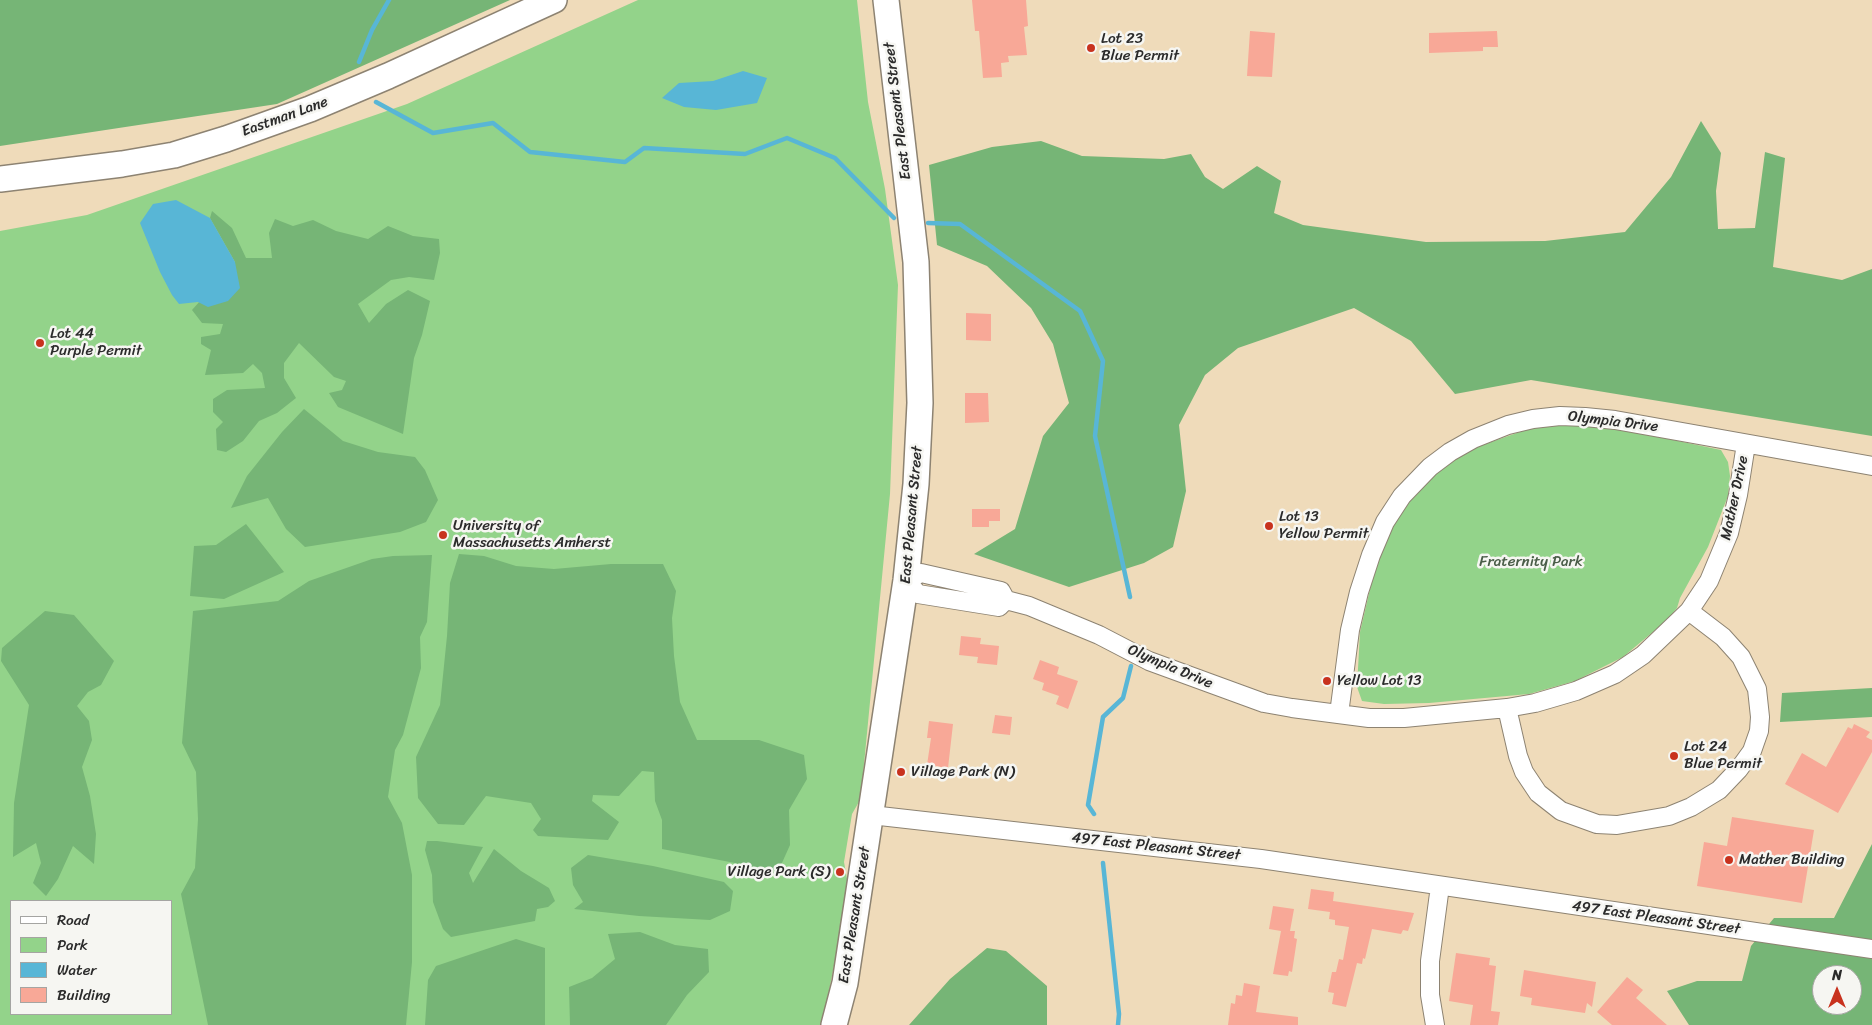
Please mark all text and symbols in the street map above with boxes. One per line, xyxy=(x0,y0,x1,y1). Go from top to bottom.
place label: Lot 23 Blue Permit xyxy=(1101,30,1179,65)
street label: East Pleasant Street xyxy=(881,41,915,181)
marker: Lot 23 Blue Permit xyxy=(1085,42,1097,54)
street label: Eastman Lane xyxy=(239,93,331,141)
place label: Lot 44 Purple Permit xyxy=(50,325,142,360)
marker: Lot 44 Purple Permit xyxy=(34,337,46,349)
street label: Olympia Drive xyxy=(1567,408,1659,436)
street label: East Pleasant Street xyxy=(897,445,927,585)
street label: Mather Drive xyxy=(1717,454,1753,542)
place label: Lot 13 Yellow Permit xyxy=(1279,508,1368,543)
place label: University of Massachusetts Amherst xyxy=(453,517,611,552)
marker: Lot 13 Yellow Permit xyxy=(1263,520,1275,532)
marker: University of Massachusetts Amherst xyxy=(437,529,449,541)
park label: Fraternity Park xyxy=(1479,553,1583,571)
street label: Olympia Drive xyxy=(1125,641,1215,693)
place label: Yellow Lot 13 xyxy=(1337,672,1421,690)
marker: Yellow Lot 13 xyxy=(1321,675,1333,687)
place label: Lot 24 Blue Permit xyxy=(1684,738,1762,773)
marker: Lot 24 Blue Permit xyxy=(1668,750,1680,762)
place label: Village Park (N) xyxy=(911,763,1014,781)
marker: Village Park (N) xyxy=(895,766,907,778)
street label: 497 East Pleasant Street xyxy=(1071,829,1241,865)
street label: East Pleasant Street xyxy=(835,845,875,985)
place label: Mather Building xyxy=(1739,851,1845,869)
marker: Mather Building xyxy=(1723,854,1735,866)
place label: Village Park (S) xyxy=(727,863,830,881)
marker: Village Park (S) xyxy=(834,866,846,878)
street label: 497 East Pleasant Street xyxy=(1571,897,1741,939)
legend xyxy=(10,900,172,1015)
text: Road xyxy=(57,907,89,933)
text: Park xyxy=(57,932,88,958)
text: Water xyxy=(57,957,97,983)
text: N xyxy=(1832,963,1842,988)
north arrow xyxy=(1812,965,1862,1015)
text: Building xyxy=(57,982,111,1008)

